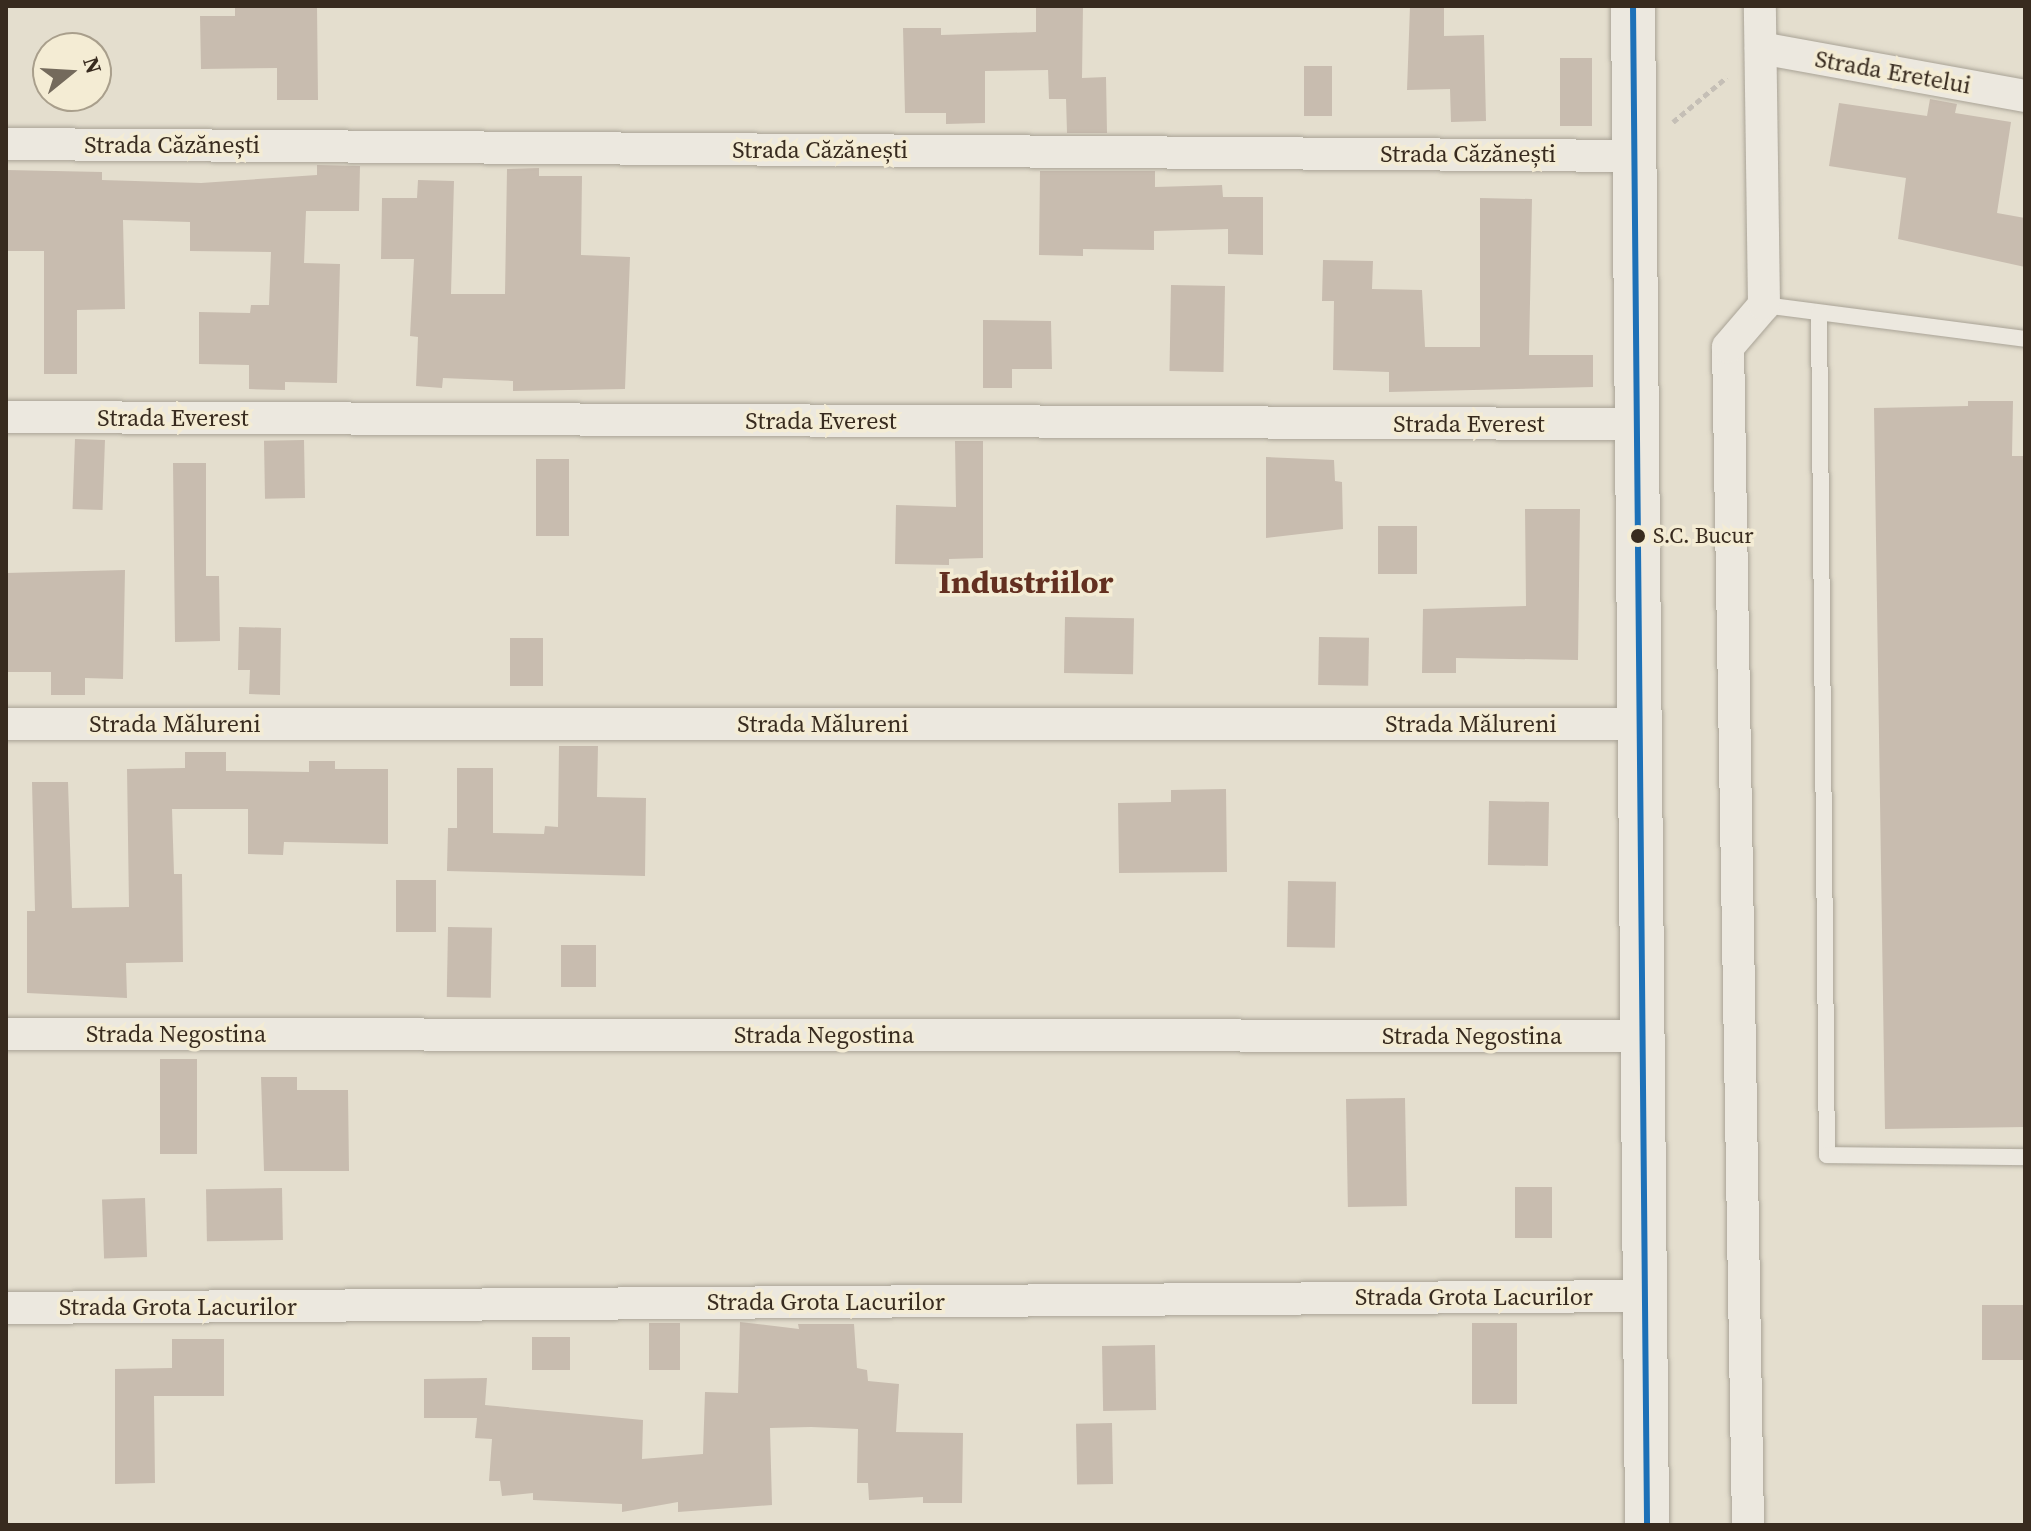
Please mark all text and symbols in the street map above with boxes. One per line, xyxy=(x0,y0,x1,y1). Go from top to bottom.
north arrow xyxy=(32,32,112,112)
street label: Strada Eretelui xyxy=(1813,44,1973,100)
text: N xyxy=(76,53,110,77)
street label: Strada Căzănești xyxy=(84,131,260,159)
street label: Strada Căzănești xyxy=(732,136,908,164)
street label: Strada Căzănești xyxy=(1380,140,1556,168)
street label: Strada Everest xyxy=(97,404,249,432)
street label: Strada Everest xyxy=(745,407,897,435)
street label: Strada Everest xyxy=(1393,410,1545,438)
place label: S.C. Bucur xyxy=(1653,523,1754,549)
marker: S.C. Bucur xyxy=(1630,528,1646,544)
district label: Industriilor xyxy=(939,563,1113,601)
street label: Strada Mălureni xyxy=(89,710,261,738)
street label: Strada Mălureni xyxy=(737,710,909,738)
street label: Strada Mălureni xyxy=(1385,710,1557,738)
street label: Strada Negostina xyxy=(86,1020,266,1048)
street label: Strada Negostina xyxy=(734,1021,914,1049)
street label: Strada Negostina xyxy=(1382,1022,1562,1050)
street label: Strada Grota Lacurilor xyxy=(1355,1283,1593,1311)
street label: Strada Grota Lacurilor xyxy=(707,1288,945,1316)
street label: Strada Grota Lacurilor xyxy=(59,1293,297,1321)

